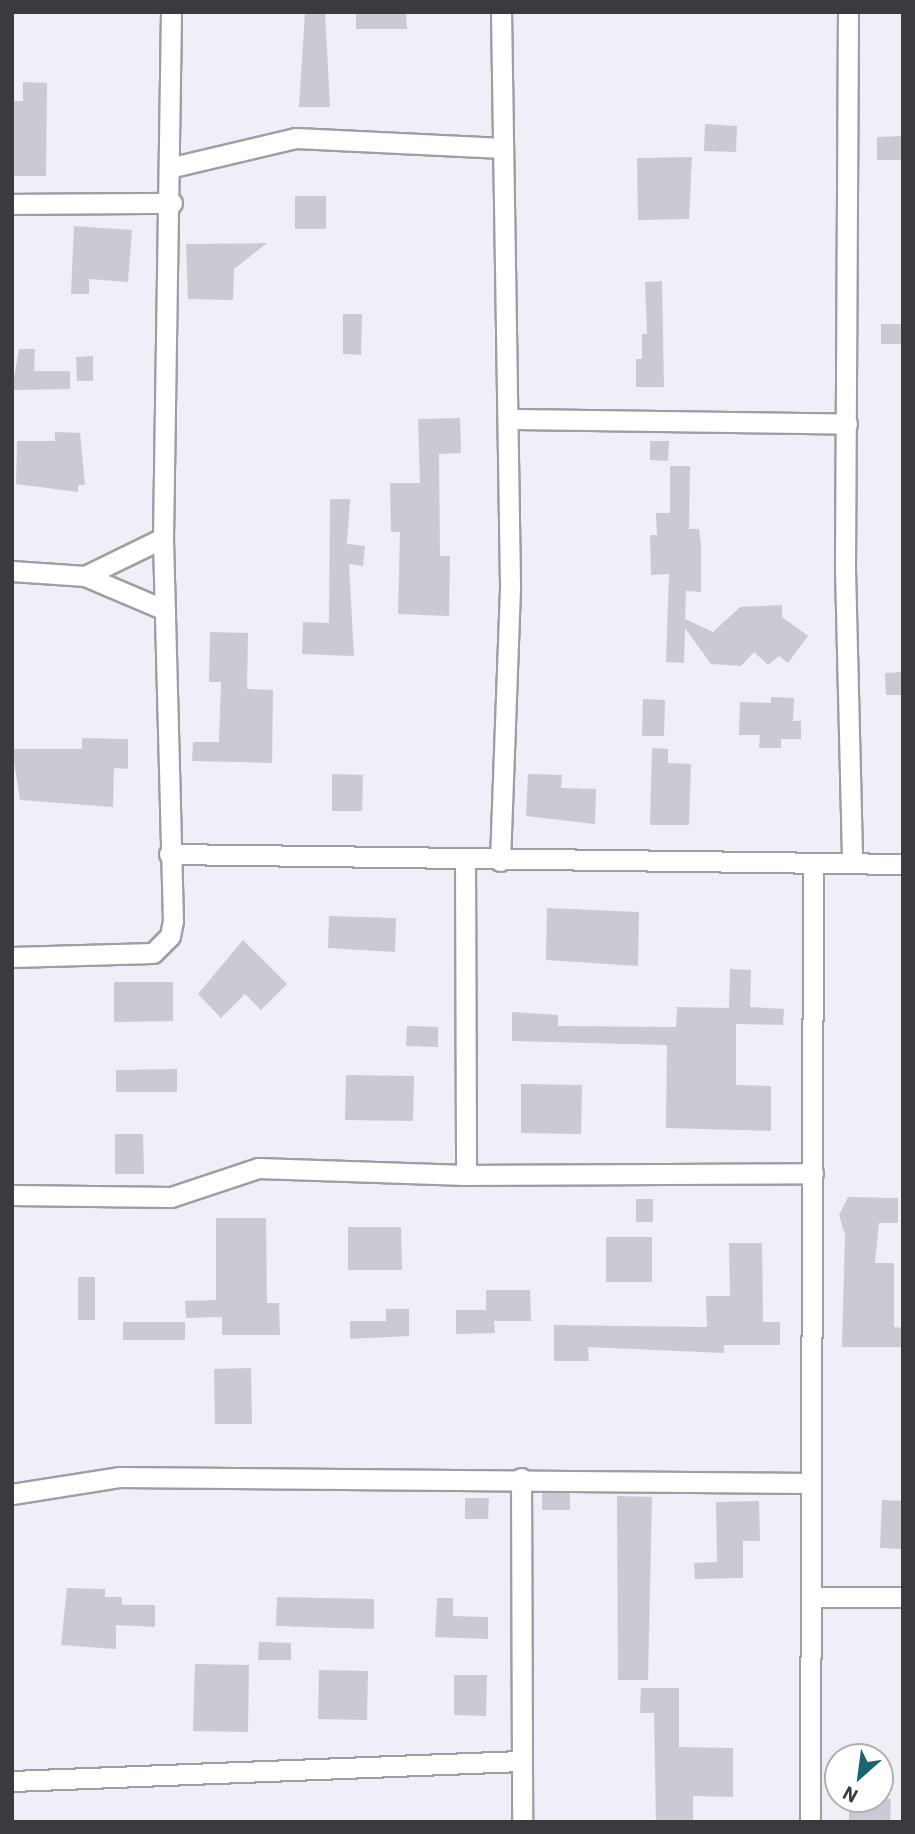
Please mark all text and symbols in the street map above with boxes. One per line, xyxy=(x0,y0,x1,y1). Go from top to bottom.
north arrow xyxy=(824,1743,894,1813)
text: N xyxy=(838,1781,862,1809)

